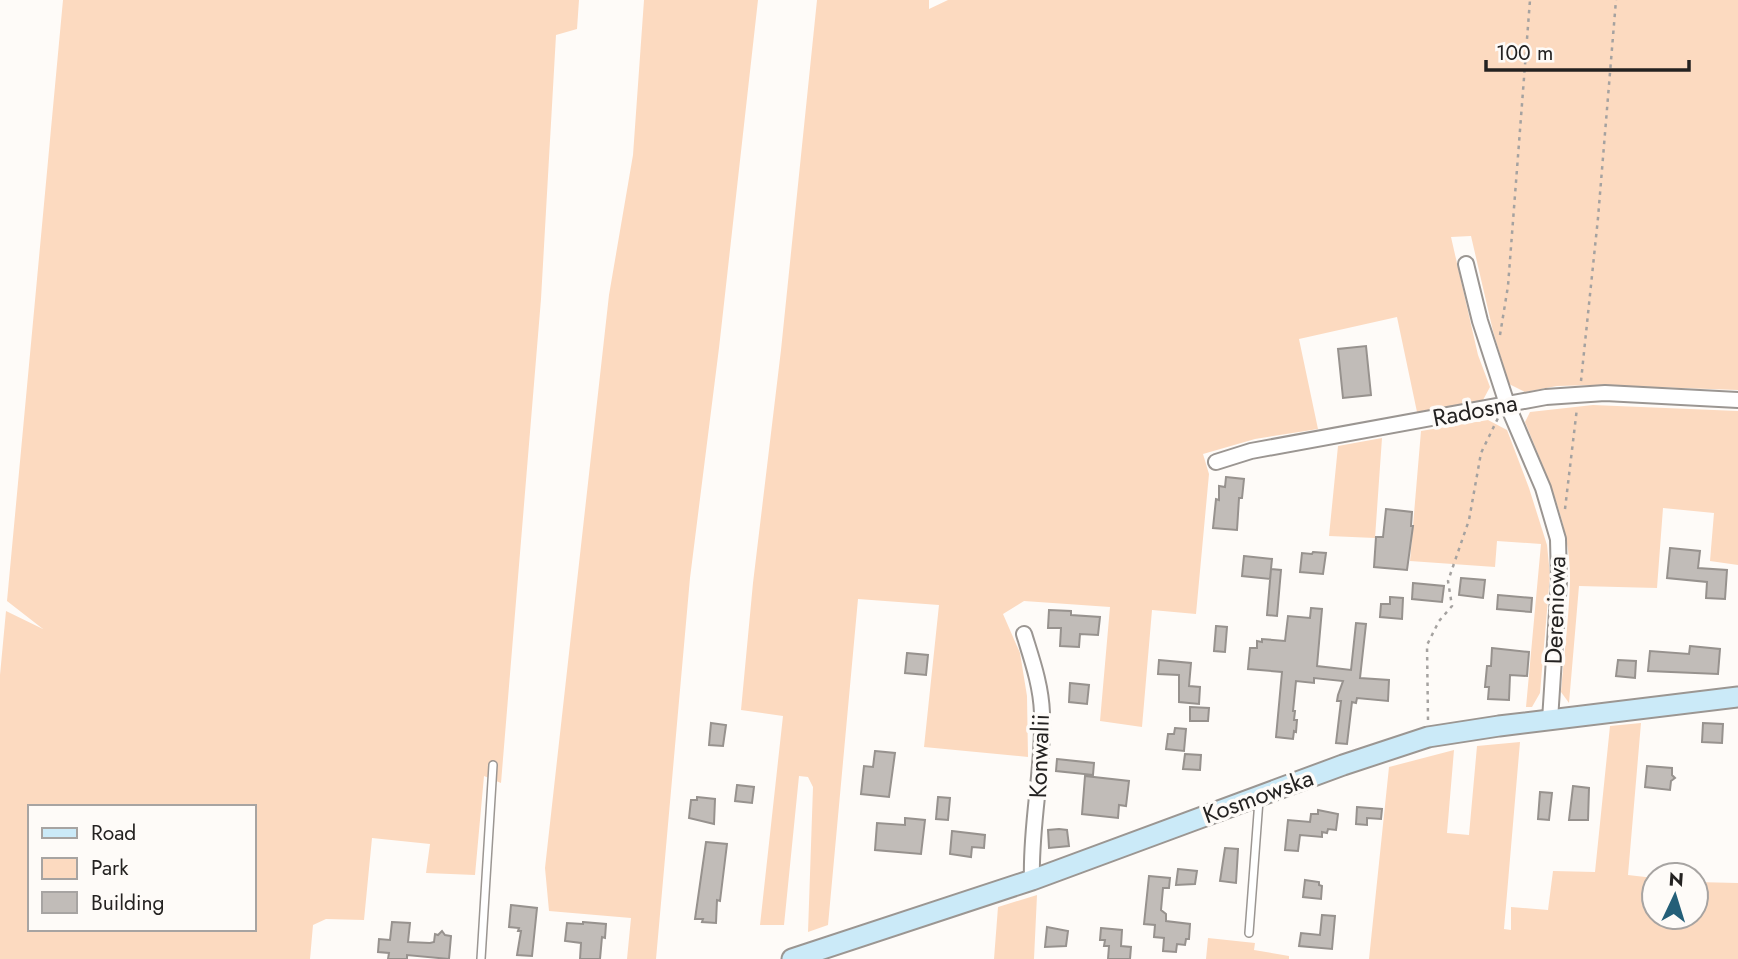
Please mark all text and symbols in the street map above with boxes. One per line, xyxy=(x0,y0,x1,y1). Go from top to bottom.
scale bar xyxy=(1486,28,1689,72)
text: 100 m xyxy=(1496,38,1553,68)
street label: Radosna xyxy=(1430,385,1520,435)
street label: Dereniowa xyxy=(1536,555,1574,665)
street label: Konwalii xyxy=(1020,713,1058,799)
street label: Kosmowska xyxy=(1198,760,1318,832)
legend xyxy=(28,805,256,931)
text: Road xyxy=(91,818,136,848)
text: Park xyxy=(91,853,129,883)
north arrow xyxy=(1640,861,1710,931)
text: N xyxy=(1668,866,1685,894)
text: Building xyxy=(91,888,164,918)

